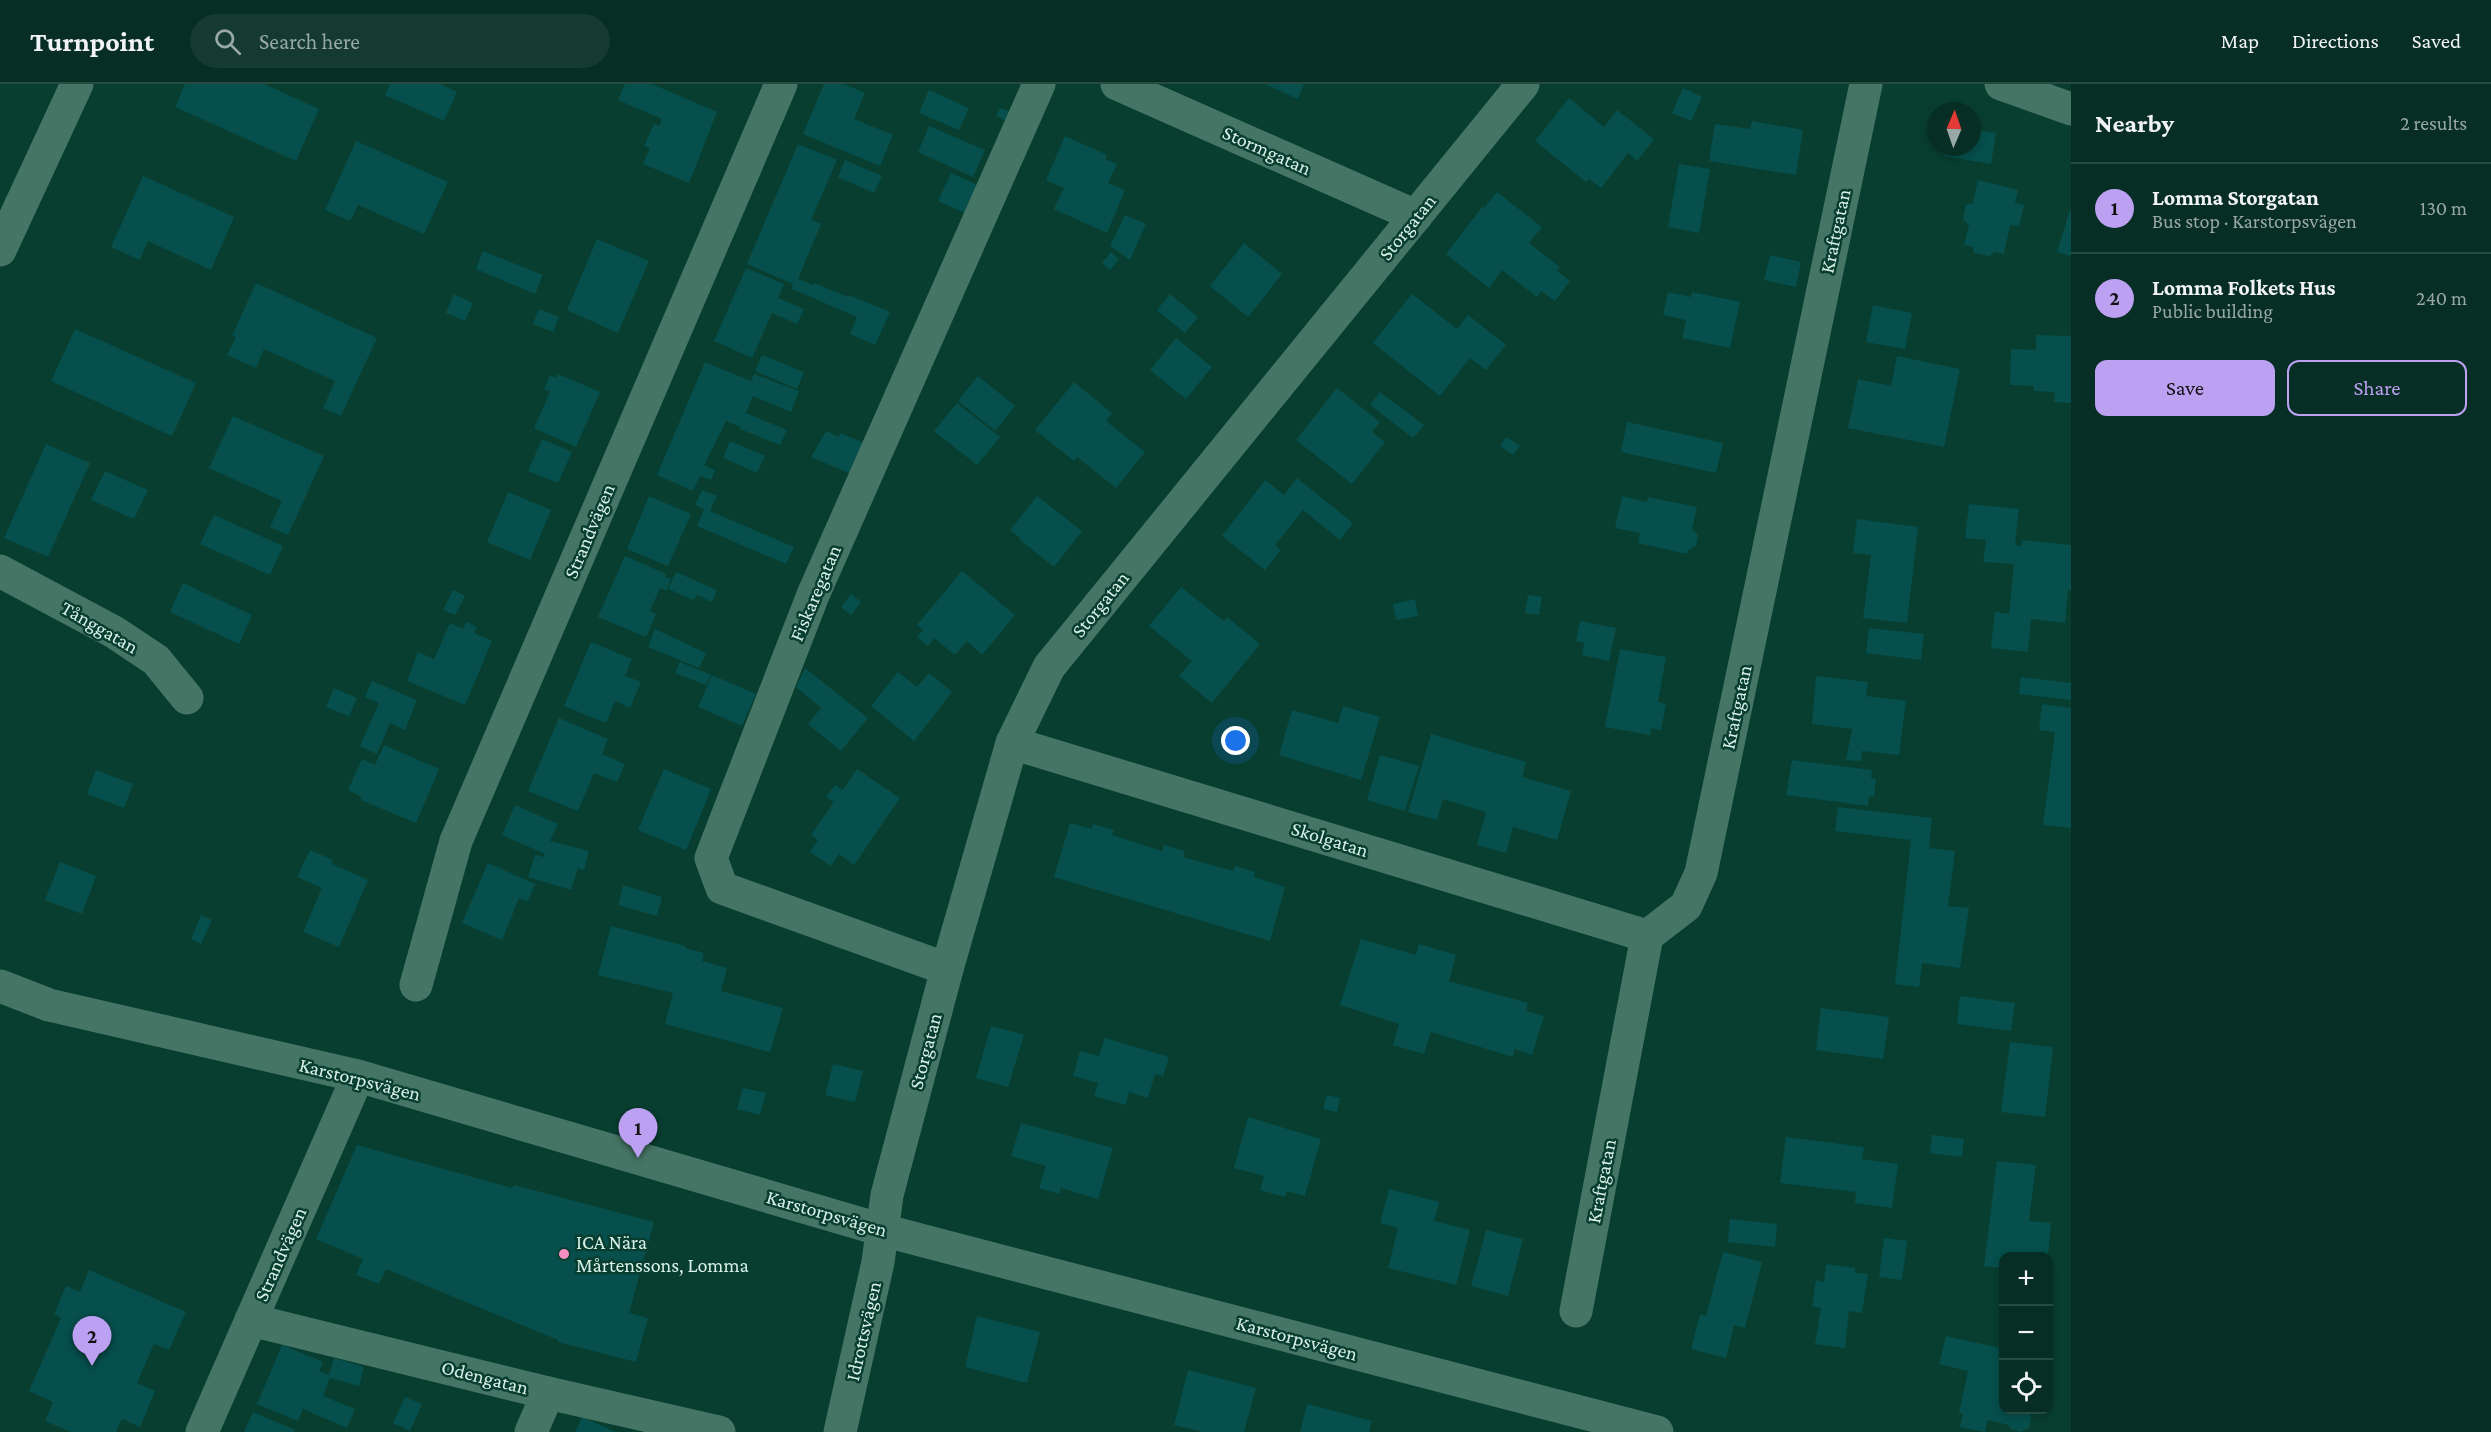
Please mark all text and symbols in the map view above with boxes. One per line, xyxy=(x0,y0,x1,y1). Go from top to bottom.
search box xyxy=(190,14,610,68)
icon: search xyxy=(211,25,244,58)
text: Turnpoint xyxy=(30,26,154,57)
text: Search here xyxy=(259,29,360,54)
text: Map xyxy=(2221,29,2259,53)
text: Directions xyxy=(2292,29,2379,53)
text: Saved xyxy=(2412,29,2461,53)
north arrow xyxy=(1927,102,1981,156)
text: Nearby xyxy=(2095,109,2174,138)
text: 2 results xyxy=(2400,112,2467,134)
street label: Stormgatan xyxy=(1219,121,1315,180)
text: Lomma Storgatan xyxy=(2152,185,2319,210)
street label: Kraftgatan xyxy=(1815,187,1856,275)
street label: Storgatan xyxy=(1374,190,1441,265)
text: 1 xyxy=(2111,197,2118,219)
text: 130 m xyxy=(2420,197,2467,219)
text: Bus stop · Karstorpsvägen xyxy=(2152,210,2357,232)
text: Lomma Folkets Hus xyxy=(2152,275,2336,300)
text: 2 xyxy=(2109,287,2120,309)
text: 240 m xyxy=(2416,287,2467,309)
text: Public building xyxy=(2152,300,2273,322)
button: Save xyxy=(2095,360,2275,416)
button: Share xyxy=(2287,360,2467,416)
street label: Strandvägen xyxy=(559,480,620,582)
street label: Fiskaregatan xyxy=(785,541,846,645)
street label: Storgatan xyxy=(1067,567,1134,642)
street label: Tånggatan xyxy=(57,596,143,659)
street label: Kraftgatan xyxy=(1716,663,1757,751)
your location xyxy=(1221,726,1250,755)
street label: Skolgatan xyxy=(1289,817,1371,862)
street label: Storgatan xyxy=(904,1010,947,1092)
street label: Karstorpsvägen xyxy=(297,1053,423,1106)
pin: 1 xyxy=(618,1108,658,1158)
street label: Kraftgatan xyxy=(1582,1137,1621,1225)
street label: Karstorpsvägen xyxy=(764,1185,890,1242)
street label: Strandvägen xyxy=(249,1203,312,1305)
place label: ICA Nära Mårtenssons, Lomma xyxy=(576,1231,749,1276)
marker: ICA Nära Mårtenssons, Lomma xyxy=(557,1247,571,1261)
map controls xyxy=(1999,1252,2053,1414)
button: + xyxy=(1999,1252,2053,1306)
street label: Idrottsvägen xyxy=(841,1279,886,1383)
button: − xyxy=(1999,1306,2053,1360)
street label: Karstorpsvägen xyxy=(1234,1311,1360,1366)
pin: 2 xyxy=(72,1316,112,1366)
street label: Odengatan xyxy=(439,1356,531,1399)
button: locate xyxy=(1999,1360,2053,1414)

